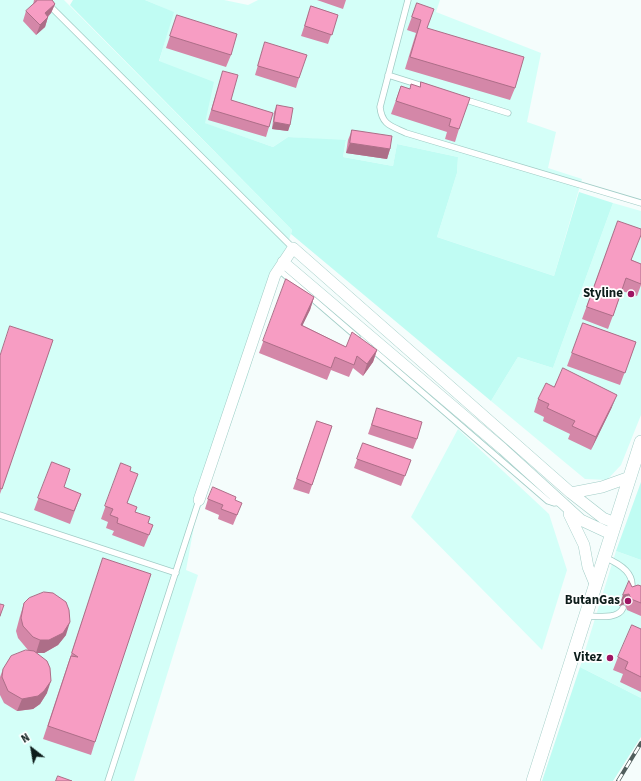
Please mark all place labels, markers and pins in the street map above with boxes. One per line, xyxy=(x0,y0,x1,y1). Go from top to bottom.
place label: Styline xyxy=(583,286,623,302)
marker: Styline xyxy=(626,289,636,299)
place label: ButanGas xyxy=(565,593,620,609)
marker: ButanGas xyxy=(623,596,633,606)
place label: Vitez xyxy=(574,650,602,666)
marker: Vitez xyxy=(605,653,615,663)

